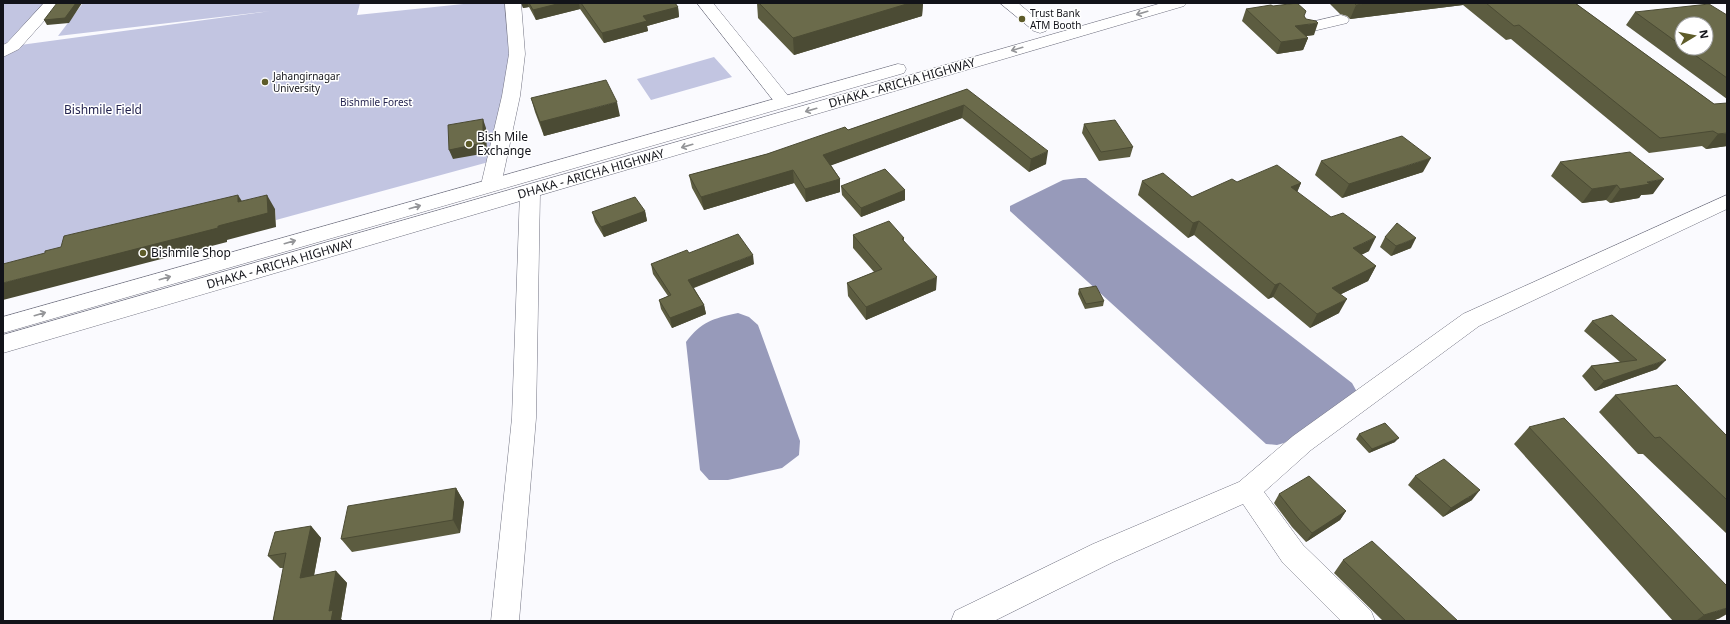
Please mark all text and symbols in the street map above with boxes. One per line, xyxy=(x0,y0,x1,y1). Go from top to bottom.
place label: Trust Bank ATM Booth xyxy=(1030,6,1081,32)
one-way arrow xyxy=(1135,10,1148,18)
marker: Trust Bank ATM Booth xyxy=(1017,14,1027,24)
north arrow xyxy=(1674,16,1714,56)
text: N xyxy=(1696,28,1713,40)
one-way arrow xyxy=(1010,46,1023,53)
street label: DHAKA - ARICHA HIGHWAY xyxy=(826,53,977,112)
place label: Jahangirnagar University xyxy=(272,69,340,95)
marker: Jahangirnagar University xyxy=(260,77,270,87)
park label: Bishmile Forest xyxy=(340,95,412,109)
park label: Bishmile Field xyxy=(64,101,142,118)
one-way arrow xyxy=(805,107,818,114)
place label: Bish Mile Exchange xyxy=(477,128,531,159)
marker: Bish Mile Exchange xyxy=(464,139,474,149)
one-way arrow xyxy=(680,143,693,150)
street label: DHAKA - ARICHA HIGHWAY xyxy=(515,144,666,203)
one-way arrow xyxy=(409,203,422,210)
street label: DHAKA - ARICHA HIGHWAY xyxy=(204,234,355,293)
one-way arrow xyxy=(284,238,297,246)
place label: Bishmile Shop xyxy=(151,244,231,261)
marker: Bishmile Shop xyxy=(138,248,148,258)
one-way arrow xyxy=(159,274,172,281)
one-way arrow xyxy=(34,310,47,317)

